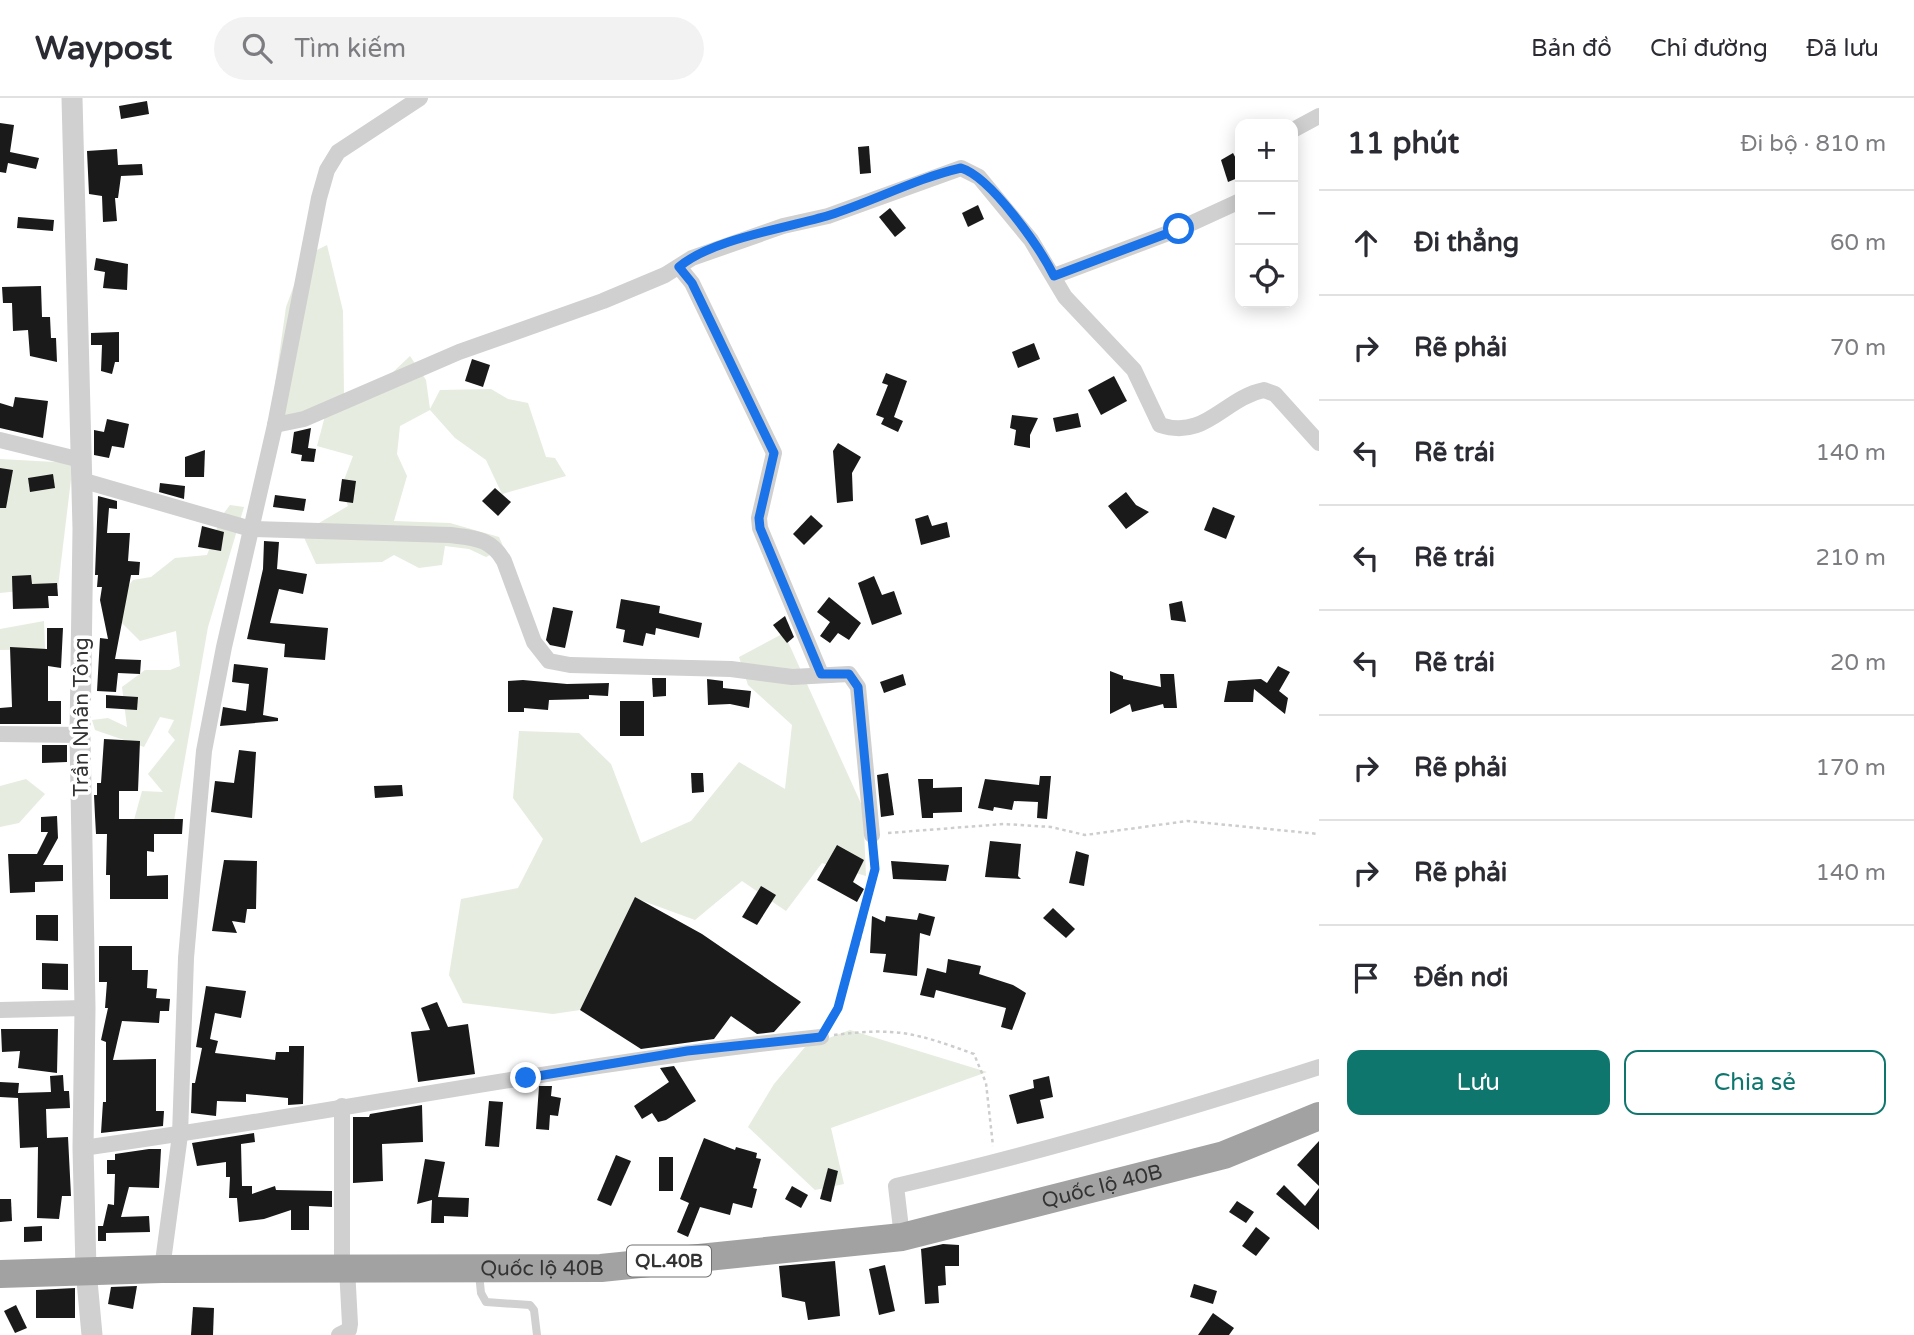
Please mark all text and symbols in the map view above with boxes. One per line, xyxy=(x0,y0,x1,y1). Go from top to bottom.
search box xyxy=(214,17,704,80)
text: Waypost xyxy=(35,29,172,68)
icon: search xyxy=(238,29,276,67)
text: Tìm kiếm xyxy=(294,33,406,64)
text: Bản đồ xyxy=(1531,34,1612,63)
text: Chỉ đường xyxy=(1650,34,1768,63)
text: Đã lưu xyxy=(1806,34,1879,63)
map controls xyxy=(1235,119,1298,308)
button: + xyxy=(1235,119,1298,182)
text: 11 phút xyxy=(1347,125,1459,162)
text: Đi bộ · 810 m xyxy=(1740,130,1886,158)
button: − xyxy=(1235,182,1298,245)
route start xyxy=(1163,213,1194,244)
icon: ahead xyxy=(1347,224,1385,262)
text: Đi thẳng xyxy=(1414,227,1519,258)
text: 60 m xyxy=(1830,229,1886,257)
button: locate xyxy=(1235,245,1298,308)
icon: right xyxy=(1347,329,1385,367)
text: Rẽ phải xyxy=(1414,332,1507,363)
text: 70 m xyxy=(1830,334,1886,362)
icon: left xyxy=(1347,434,1385,472)
text: Rẽ trái xyxy=(1414,437,1495,468)
text: 140 m xyxy=(1816,439,1886,467)
icon: left xyxy=(1347,539,1385,577)
text: Rẽ trái xyxy=(1414,542,1495,573)
text: 210 m xyxy=(1816,544,1886,572)
street label: Trần Nhân Tông xyxy=(69,637,94,797)
icon: left xyxy=(1347,644,1385,682)
text: Rẽ trái xyxy=(1414,647,1495,678)
text: 20 m xyxy=(1830,649,1886,677)
icon: right xyxy=(1347,749,1385,787)
text: Rẽ phải xyxy=(1414,752,1507,783)
text: 170 m xyxy=(1816,754,1886,782)
icon: right xyxy=(1347,854,1385,892)
text: Rẽ phải xyxy=(1414,857,1507,888)
text: 140 m xyxy=(1816,859,1886,887)
icon: arrive xyxy=(1347,959,1385,997)
text: Đến nơi xyxy=(1414,962,1509,993)
button: Lưu xyxy=(1347,1050,1610,1115)
button: Chia sẻ xyxy=(1624,1050,1886,1115)
route end xyxy=(510,1062,541,1093)
street label: Quốc lộ 40B xyxy=(1039,1159,1165,1213)
road number: QL.40B xyxy=(627,1246,711,1276)
street label: Quốc lộ 40B xyxy=(480,1255,604,1281)

